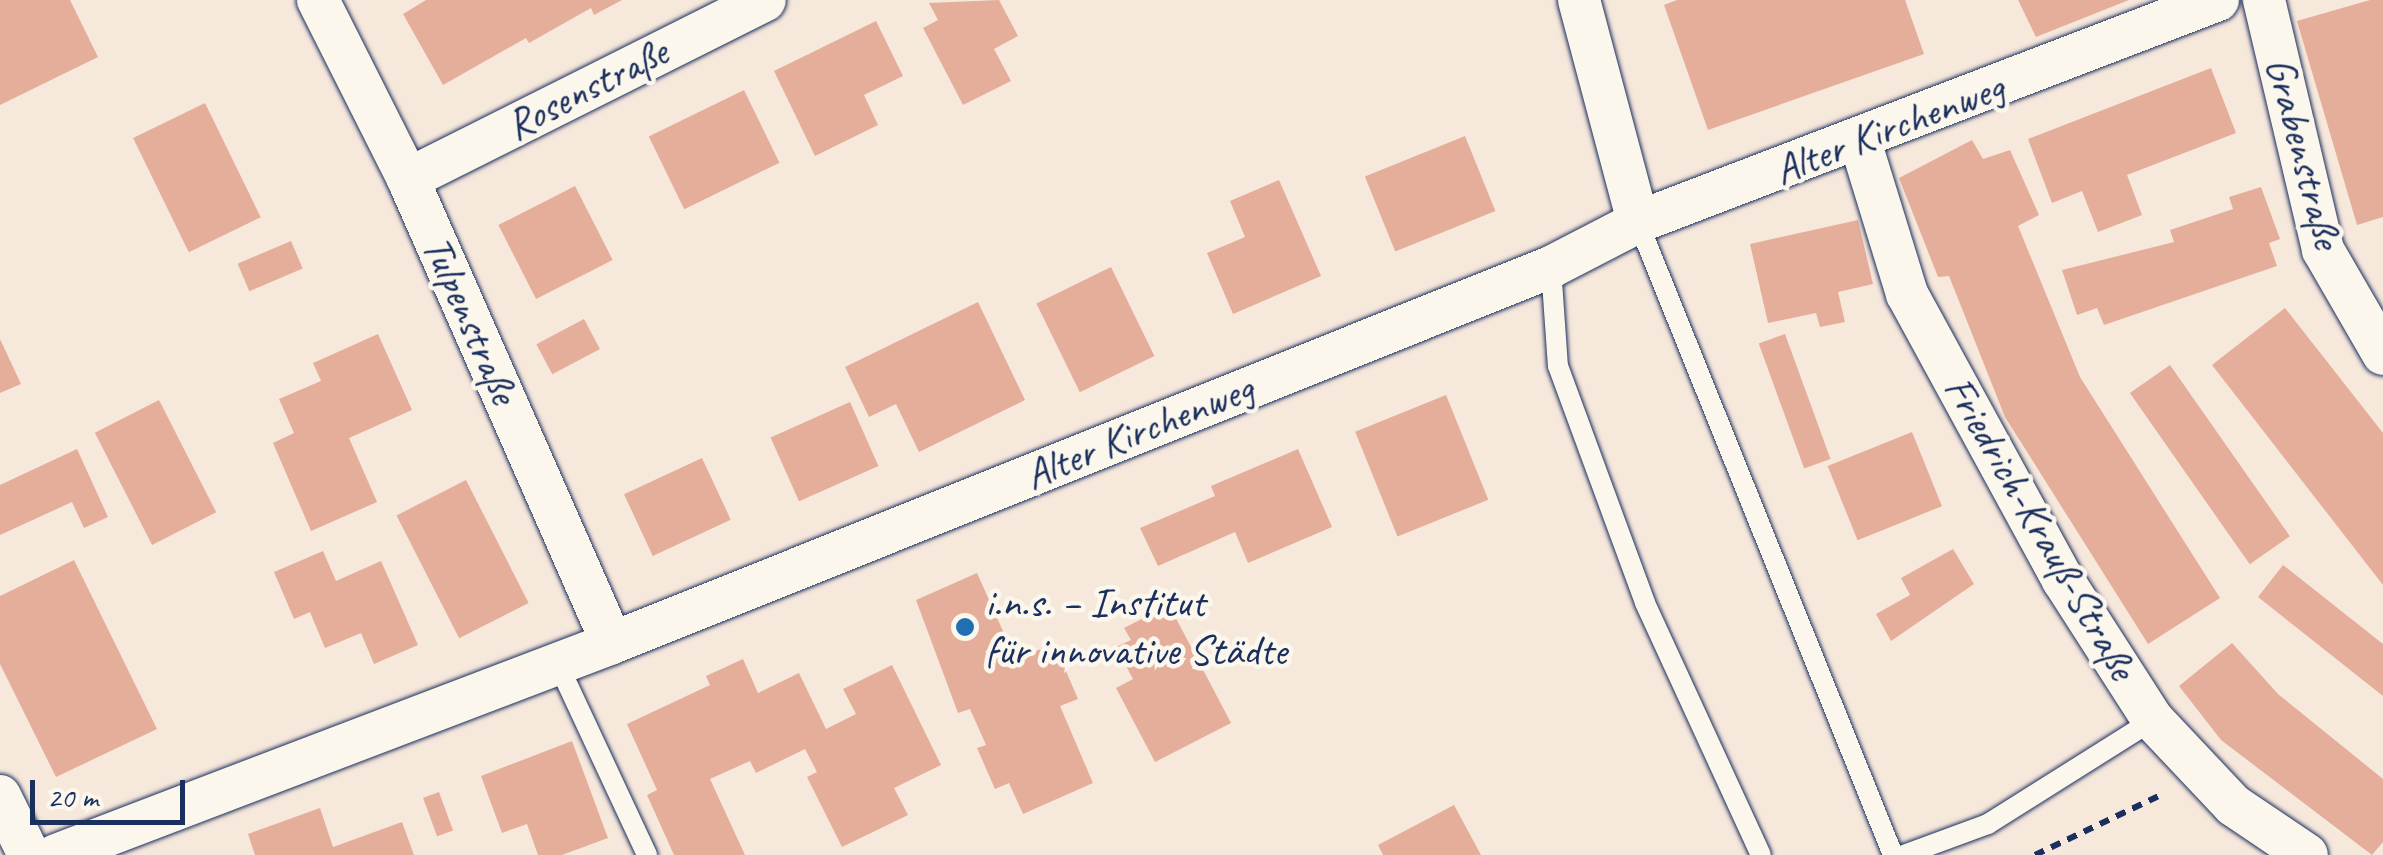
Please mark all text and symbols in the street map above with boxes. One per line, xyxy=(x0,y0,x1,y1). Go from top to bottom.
street label: Rosenstraße xyxy=(498,27,676,151)
street label: Grabenstraße xyxy=(2253,52,2353,254)
street label: Alter Kirchenweg xyxy=(1767,62,2011,196)
street label: Tulpenstraße xyxy=(411,229,529,411)
street label: Alter Kirchenweg xyxy=(1017,363,1261,501)
street label: Friedrich-Krauß-Straße xyxy=(1933,367,2147,689)
place label: i.n.s. – Institut für innovative Städte xyxy=(985,578,1287,676)
marker: i.n.s. – Institut für innovative Städte xyxy=(954,616,976,638)
scale bar xyxy=(35,760,190,822)
text: 20 m xyxy=(47,778,98,816)

